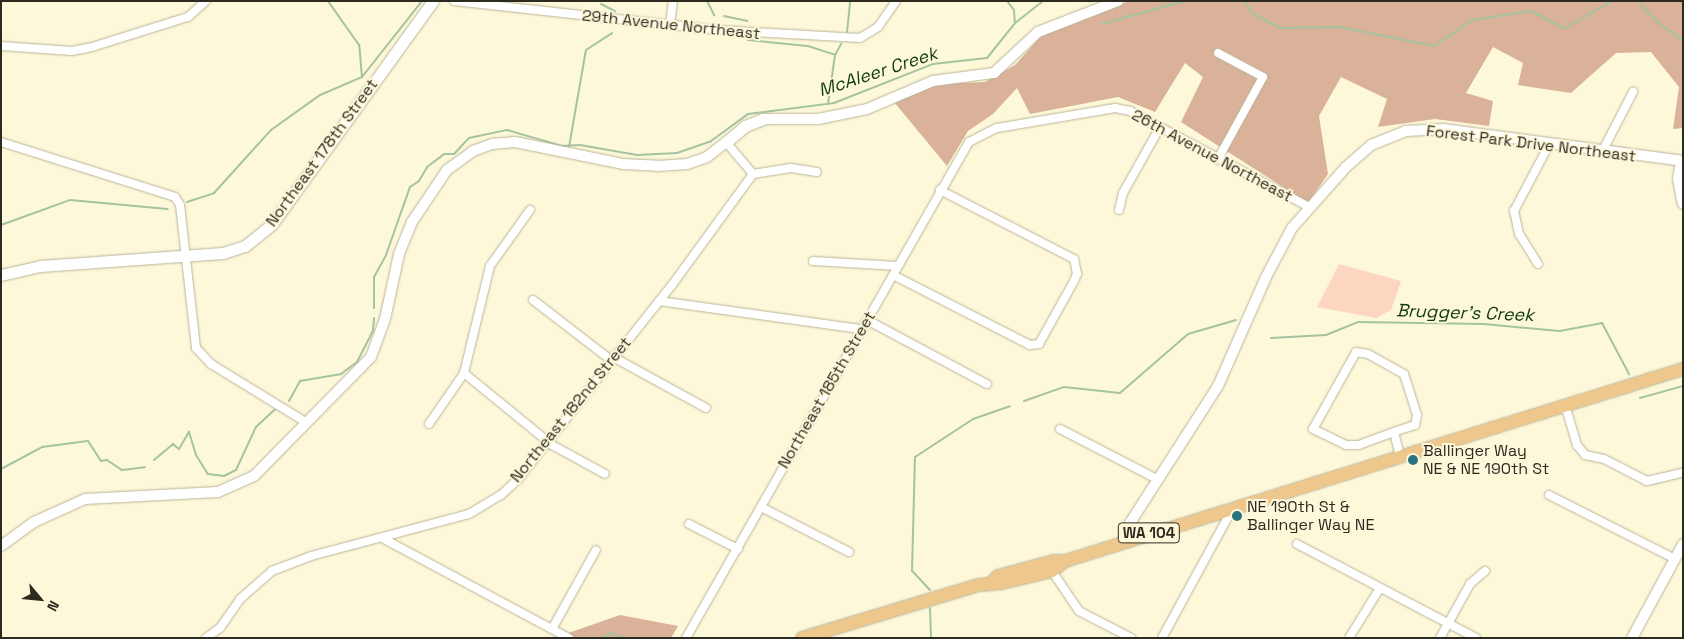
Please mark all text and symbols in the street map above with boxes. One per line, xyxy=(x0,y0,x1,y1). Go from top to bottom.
street label: 29th Avenue Northeast xyxy=(581,6,761,44)
water label: McAleer Creek xyxy=(816,43,940,101)
street label: Northeast 178th Street xyxy=(262,75,382,231)
street label: 26th Avenue Northeast xyxy=(1128,105,1296,207)
street label: Forest Park Drive Northeast xyxy=(1425,122,1637,166)
water label: Brugger's Creek xyxy=(1396,300,1534,326)
street label: Northeast 185th Street xyxy=(774,308,880,472)
street label: Northeast 182nd Street xyxy=(506,333,636,487)
place label: Ballinger Way NE & NE 190th St xyxy=(1423,441,1549,479)
marker: Ballinger Way NE & NE 190th St xyxy=(1407,454,1419,466)
place label: NE 190th St & Ballinger Way NE xyxy=(1247,497,1375,535)
marker: NE 190th St & Ballinger Way NE xyxy=(1231,510,1243,522)
road number: WA 104 xyxy=(1116,520,1182,546)
north arrow xyxy=(15,574,65,624)
text: N xyxy=(43,598,63,614)

